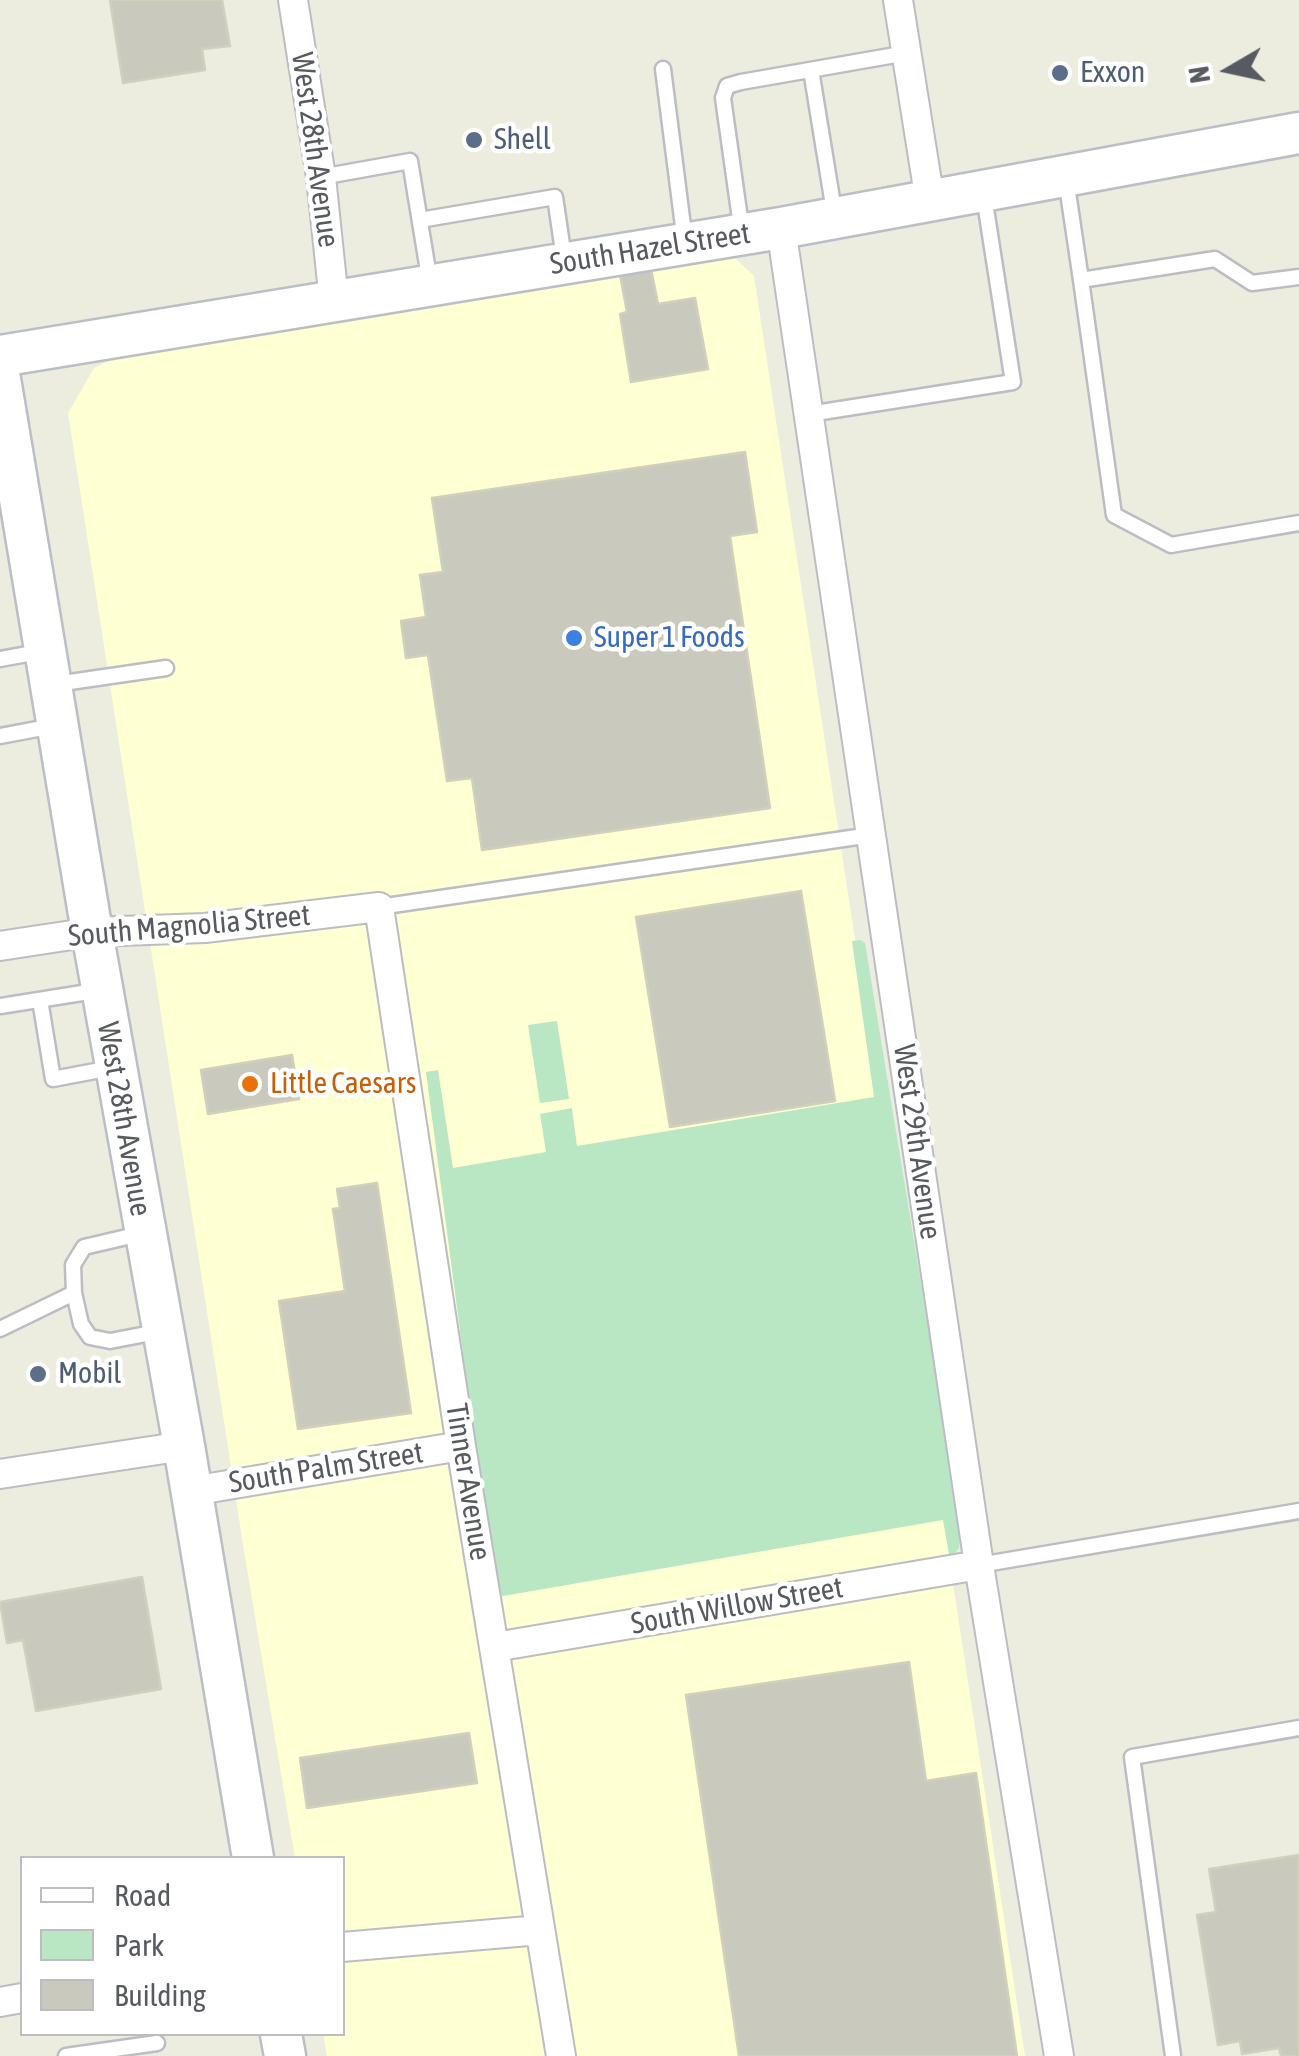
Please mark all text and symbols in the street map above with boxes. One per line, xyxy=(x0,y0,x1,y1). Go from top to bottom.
north arrow xyxy=(1179,20,1279,120)
street label: West 28th Avenue xyxy=(284,50,346,250)
place label: Exxon xyxy=(1080,55,1145,91)
marker: Exxon xyxy=(1049,62,1071,84)
text: N xyxy=(1182,64,1216,85)
place label: Shell xyxy=(494,122,551,158)
marker: Shell xyxy=(463,129,485,151)
street label: South Hazel Street xyxy=(547,215,753,283)
place label: Super 1 Foods xyxy=(594,620,745,656)
marker: Super 1 Foods xyxy=(563,627,585,649)
street label: South Magnolia Street xyxy=(66,897,312,955)
street label: West 28th Avenue xyxy=(89,1019,159,1219)
street label: West 29th Avenue xyxy=(886,1042,948,1242)
place label: Little Caesars xyxy=(270,1066,416,1102)
marker: Little Caesars xyxy=(239,1073,261,1095)
place label: Mobil xyxy=(58,1356,121,1392)
marker: Mobil xyxy=(27,1363,49,1385)
street label: Tinner Avenue xyxy=(438,1401,498,1563)
street label: South Palm Street xyxy=(226,1435,426,1501)
street label: South Willow Street xyxy=(628,1570,846,1642)
legend xyxy=(20,1856,345,2036)
text: Road xyxy=(114,1878,171,1912)
text: Park xyxy=(114,1928,164,1962)
text: Building xyxy=(114,1978,206,2012)

